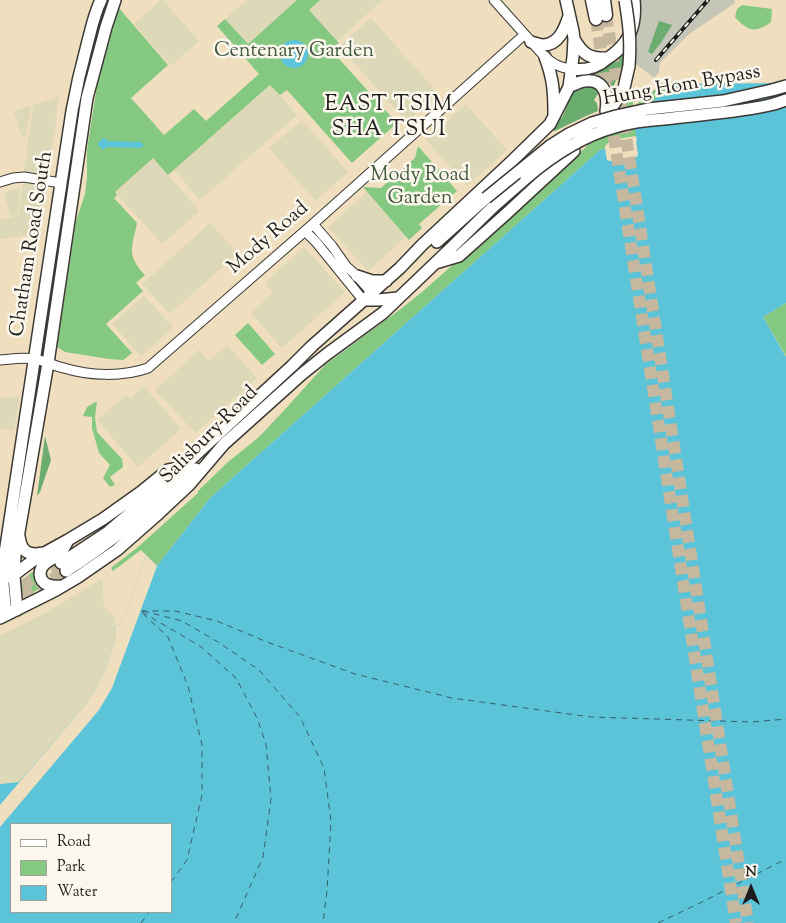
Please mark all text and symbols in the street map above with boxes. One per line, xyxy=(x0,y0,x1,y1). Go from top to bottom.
park label: Centenary Garden xyxy=(214,41,374,65)
street label: Hung Hom Bypass xyxy=(602,61,762,113)
district label: EAST TSIM SHA TSUI xyxy=(323,93,455,144)
street label: Chatham Road South xyxy=(6,149,60,339)
park label: Mody Road Garden xyxy=(370,165,470,212)
street label: Mody Road xyxy=(224,197,314,281)
street label: Salisbury Road xyxy=(156,382,264,490)
legend xyxy=(10,823,172,913)
text: Road xyxy=(57,832,91,853)
text: Park xyxy=(57,857,86,878)
north arrow xyxy=(726,863,776,913)
text: N xyxy=(745,863,757,883)
text: Water xyxy=(57,882,97,903)

